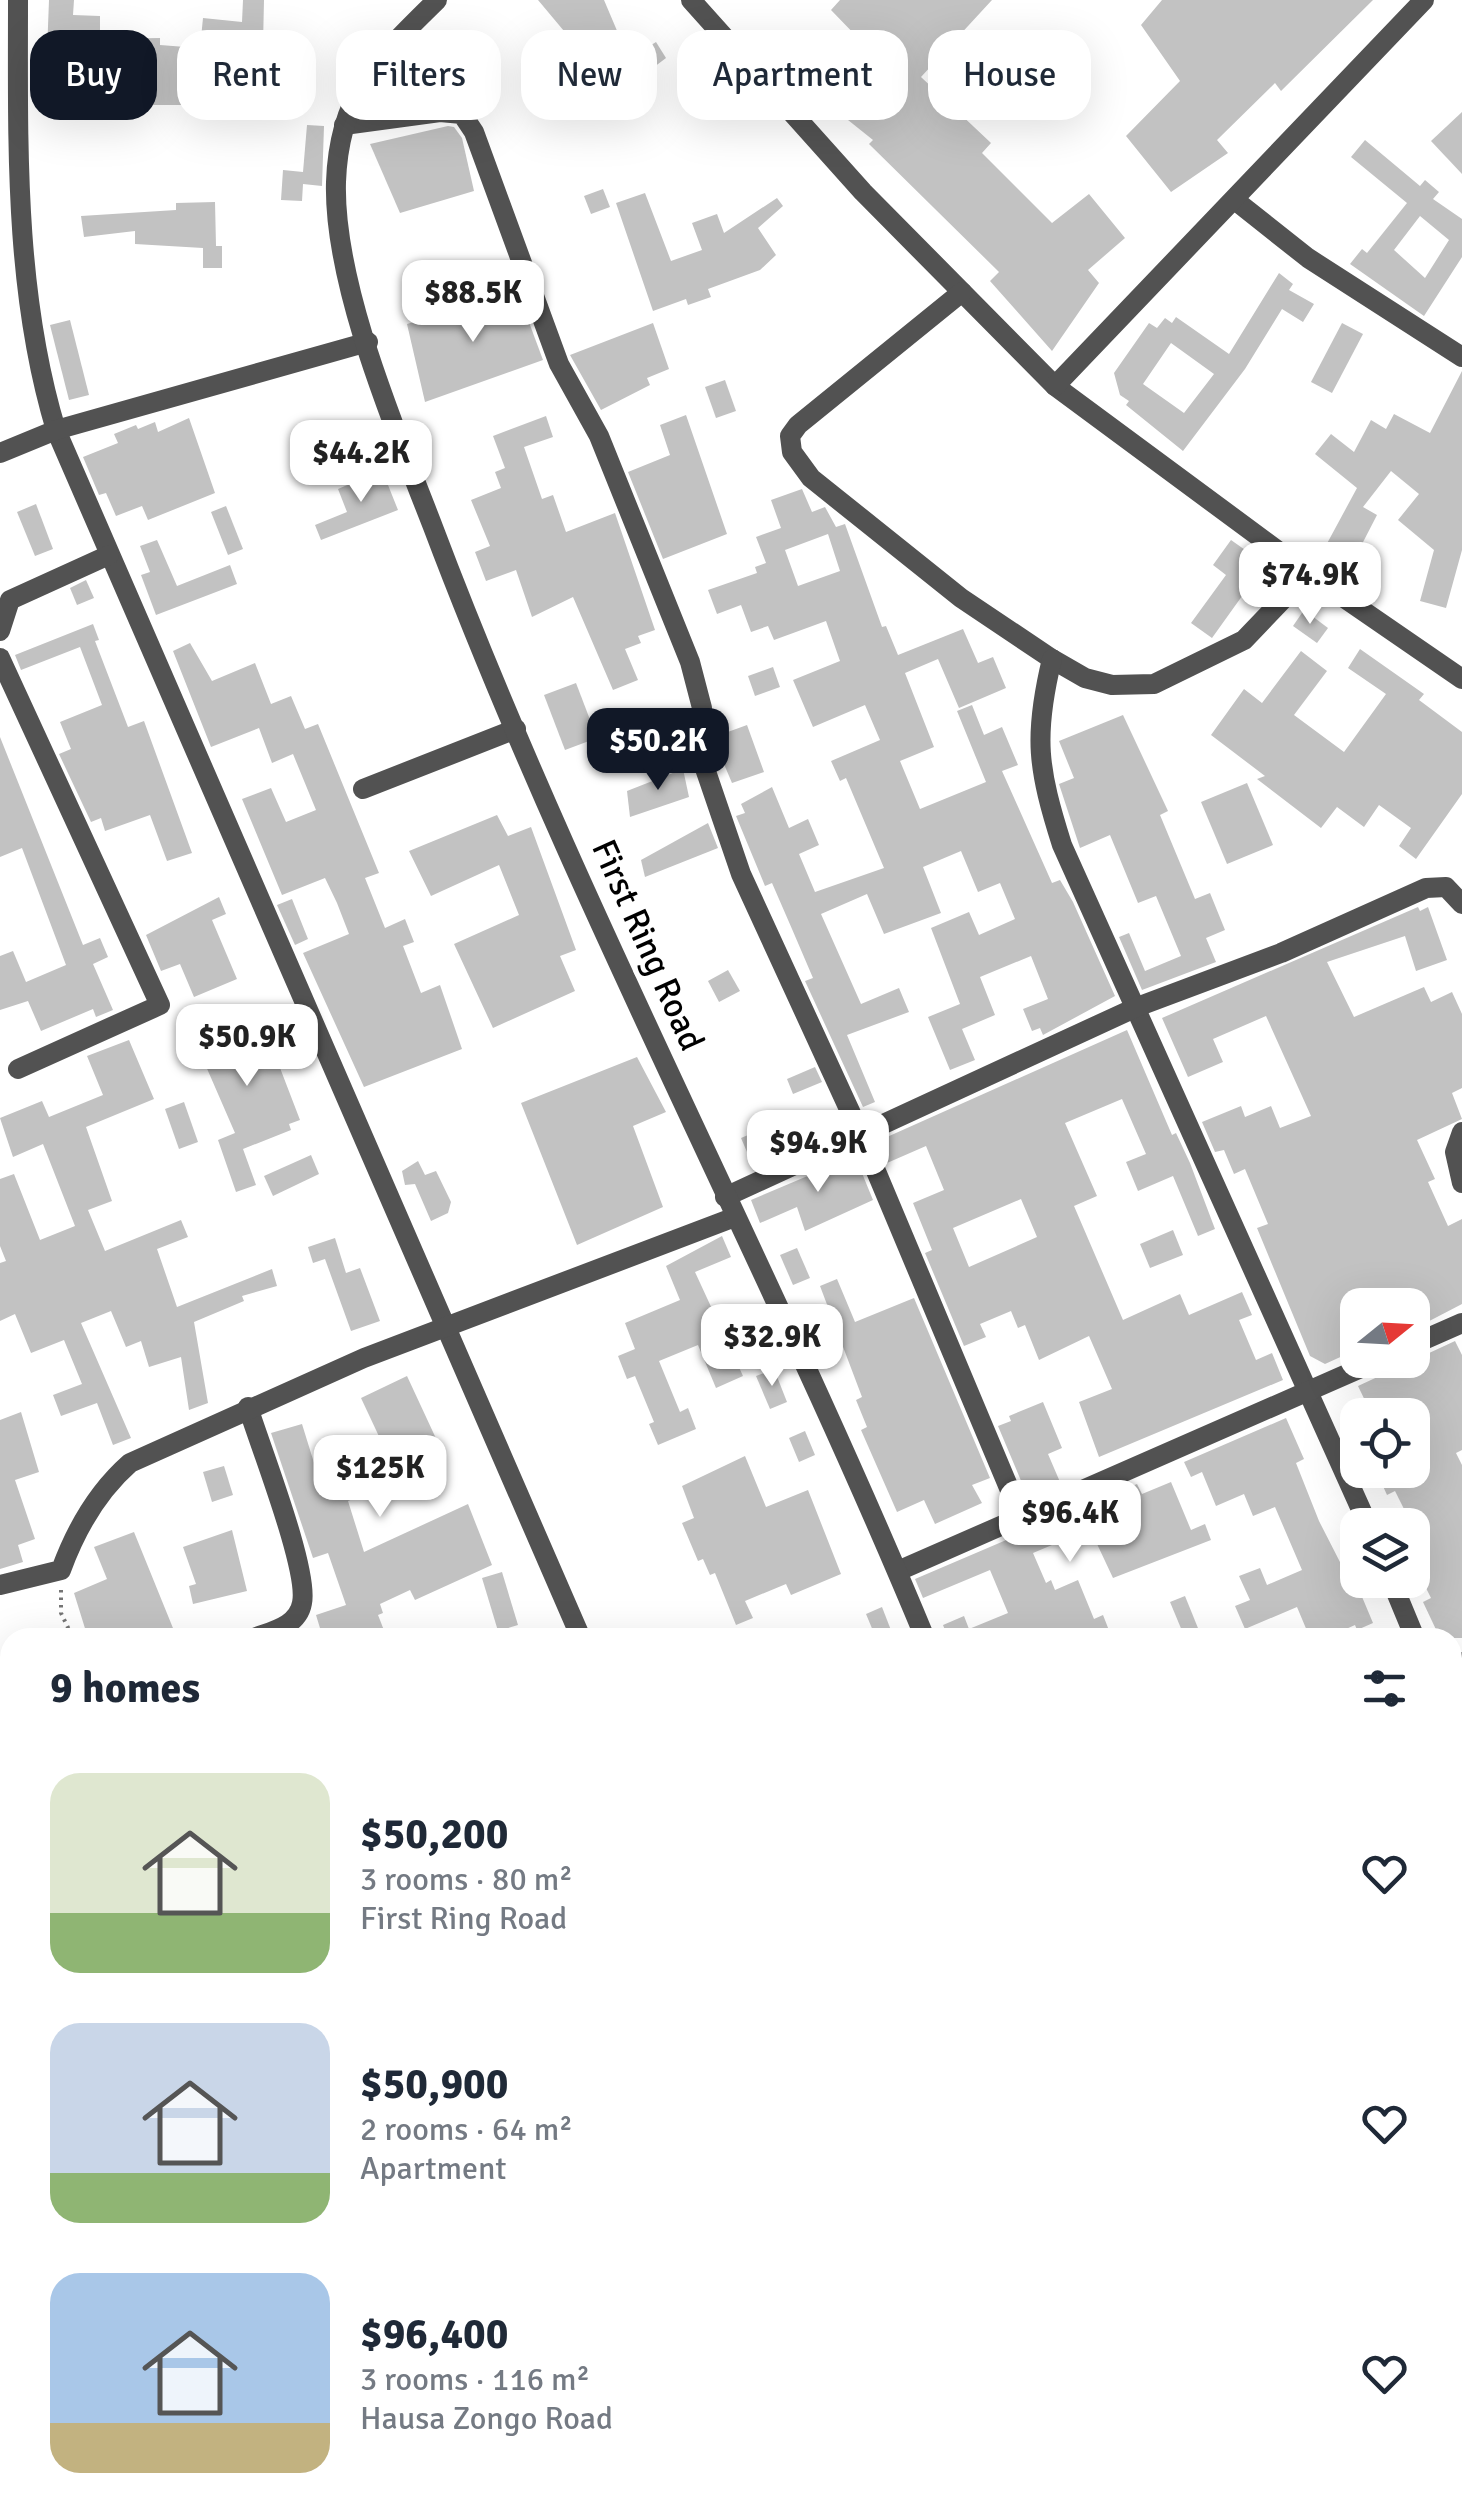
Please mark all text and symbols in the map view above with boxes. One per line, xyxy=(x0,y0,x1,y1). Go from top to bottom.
chip: Buy xyxy=(30,30,157,120)
chip: Rent xyxy=(177,30,316,120)
chip: Filters xyxy=(336,30,501,120)
chip: New xyxy=(521,30,657,120)
chip: Apartment xyxy=(677,30,908,120)
chip: House xyxy=(928,30,1091,120)
pin: $88.5K xyxy=(392,260,554,345)
text: $88.5K xyxy=(424,273,522,312)
pin: $44.2K xyxy=(280,420,442,505)
text: $44.2K xyxy=(312,433,410,472)
pin: $74.9K xyxy=(1229,542,1391,627)
text: $74.9K xyxy=(1261,555,1359,594)
pin: $50.2K xyxy=(577,708,739,793)
text: $50.2K xyxy=(609,721,707,760)
street label: First Ring Road xyxy=(582,833,714,1057)
pin: $50.9K xyxy=(166,1004,328,1089)
text: $50.9K xyxy=(198,1017,296,1056)
pin: $94.9K xyxy=(737,1110,899,1195)
text: $94.9K xyxy=(769,1123,867,1162)
north arrow xyxy=(1340,1288,1430,1378)
map controls xyxy=(1340,1288,1430,1598)
pin: $32.9K xyxy=(691,1304,853,1389)
text: $32.9K xyxy=(723,1317,821,1356)
button: locate xyxy=(1340,1398,1430,1488)
pin: $125K xyxy=(310,1435,450,1520)
text: $125K xyxy=(336,1448,424,1487)
pin: $96.4K xyxy=(989,1480,1151,1565)
text: $96.4K xyxy=(1021,1493,1119,1532)
button: layers xyxy=(1340,1508,1430,1598)
icon: filters xyxy=(1357,1661,1412,1716)
text: 9 homes xyxy=(50,1663,200,1714)
text: $50,200 xyxy=(360,1809,508,1860)
icon: home xyxy=(130,1813,250,1933)
icon: heart xyxy=(1357,1846,1412,1901)
text: 3 rooms · 80 m² xyxy=(360,1860,573,1899)
text: First Ring Road xyxy=(360,1899,567,1938)
text: $50,900 xyxy=(360,2059,508,2110)
icon: home xyxy=(130,2063,250,2183)
icon: heart xyxy=(1357,2096,1412,2151)
text: 2 rooms · 64 m² xyxy=(360,2110,573,2149)
text: Apartment xyxy=(360,2149,507,2188)
text: $96,400 xyxy=(360,2309,508,2360)
icon: home xyxy=(130,2313,250,2433)
icon: heart xyxy=(1357,2346,1412,2401)
text: 3 rooms · 116 m² xyxy=(360,2360,590,2399)
text: Hausa Zongo Road xyxy=(360,2399,613,2438)

